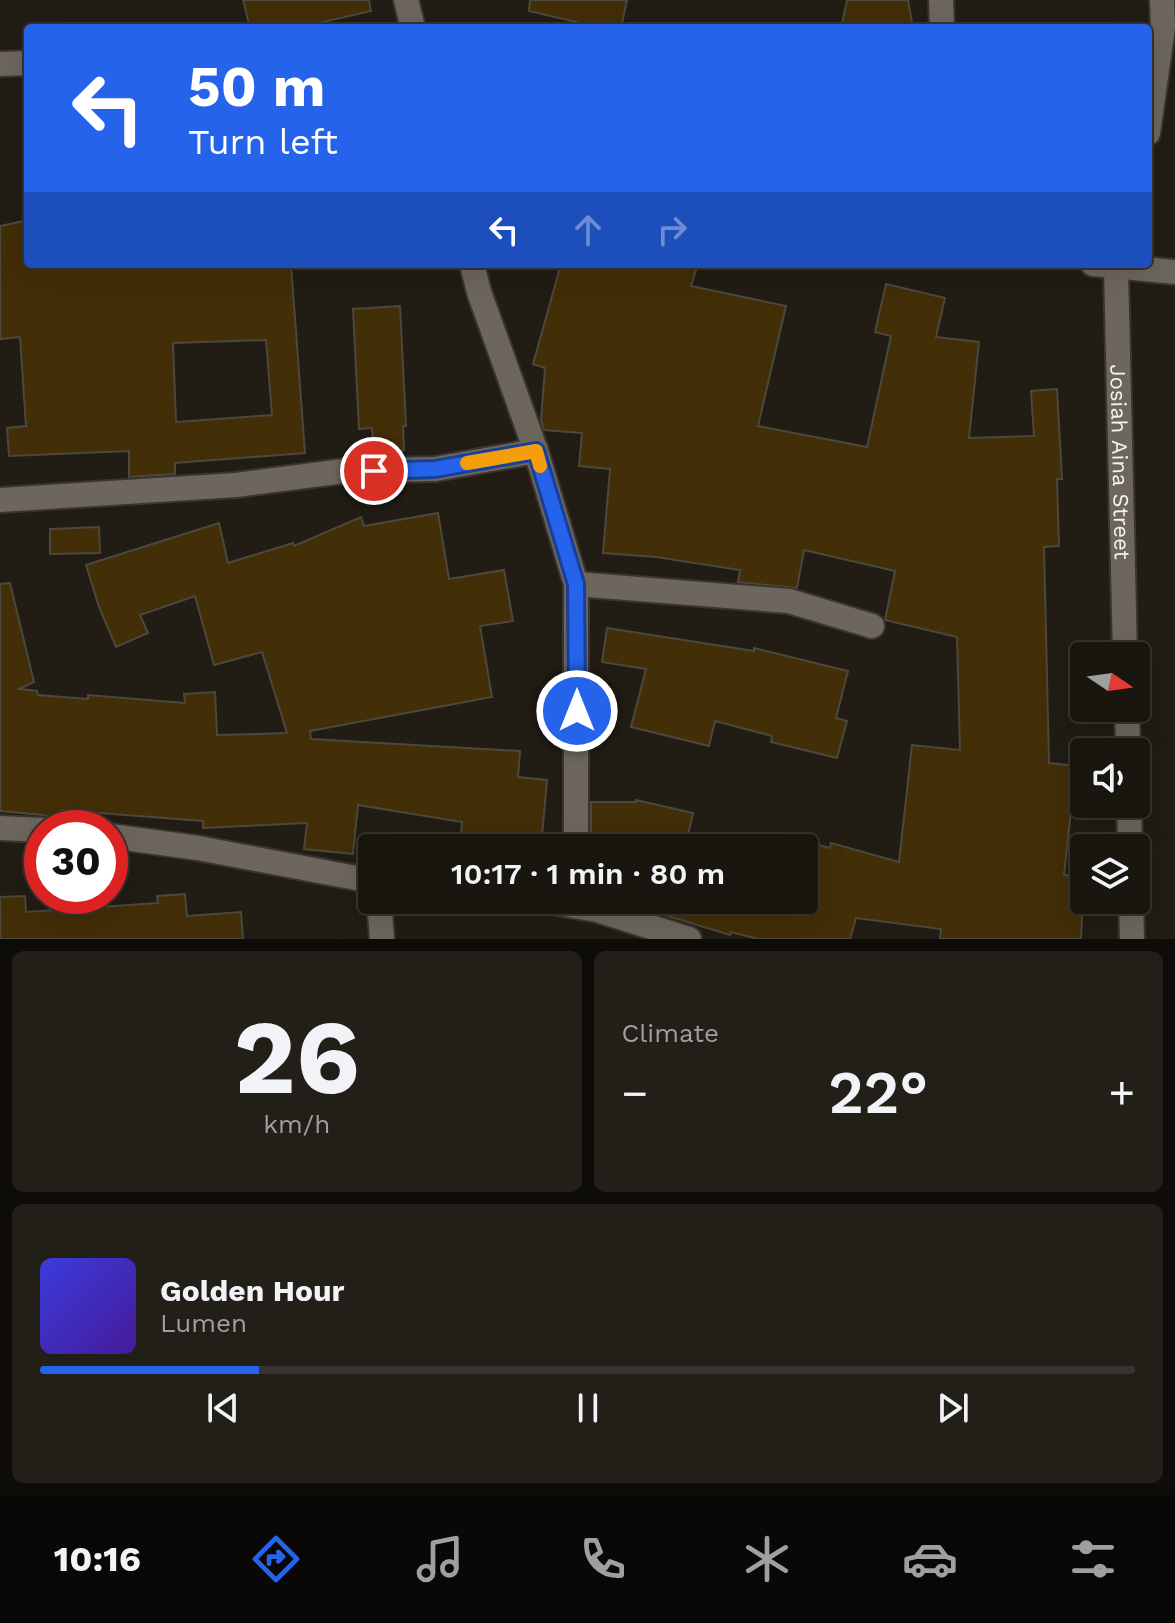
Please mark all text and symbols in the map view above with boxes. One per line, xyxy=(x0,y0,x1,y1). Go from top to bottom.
text: 50 m xyxy=(188,54,325,120)
icon: left xyxy=(56,56,160,160)
text: Turn left xyxy=(188,121,338,163)
icon: left xyxy=(482,208,526,252)
icon: ahead xyxy=(566,208,610,252)
icon: right xyxy=(650,208,694,252)
street label: Josiah Aina Street xyxy=(1106,364,1135,560)
pin xyxy=(340,437,408,505)
icon: arrive xyxy=(352,449,396,493)
north arrow xyxy=(1070,642,1150,722)
map controls xyxy=(1070,642,1150,914)
position arrow xyxy=(535,669,619,753)
button: sound xyxy=(1070,738,1150,818)
speed limit sign: 30 xyxy=(24,810,128,914)
button: layers xyxy=(1070,834,1150,914)
text: 10:17 · 1 min · 80 m xyxy=(451,856,725,891)
text: 26 xyxy=(234,996,360,1118)
text: Climate xyxy=(622,1018,719,1048)
text: 22° xyxy=(828,1057,928,1128)
text: − xyxy=(622,1067,648,1119)
text: + xyxy=(1108,1067,1135,1119)
text: km/h xyxy=(263,1109,330,1139)
text: Golden Hour xyxy=(160,1273,344,1308)
text: Lumen xyxy=(160,1308,247,1338)
icon: previous xyxy=(201,1386,245,1430)
icon: pause xyxy=(566,1386,610,1430)
icon: next xyxy=(931,1386,975,1430)
icon: directions xyxy=(248,1531,304,1587)
icon: music xyxy=(412,1531,468,1587)
icon: phone xyxy=(575,1531,631,1587)
icon: climate xyxy=(739,1531,795,1587)
icon: car xyxy=(902,1531,958,1587)
icon: filters xyxy=(1065,1531,1121,1587)
text: 10:16 xyxy=(54,1538,141,1580)

